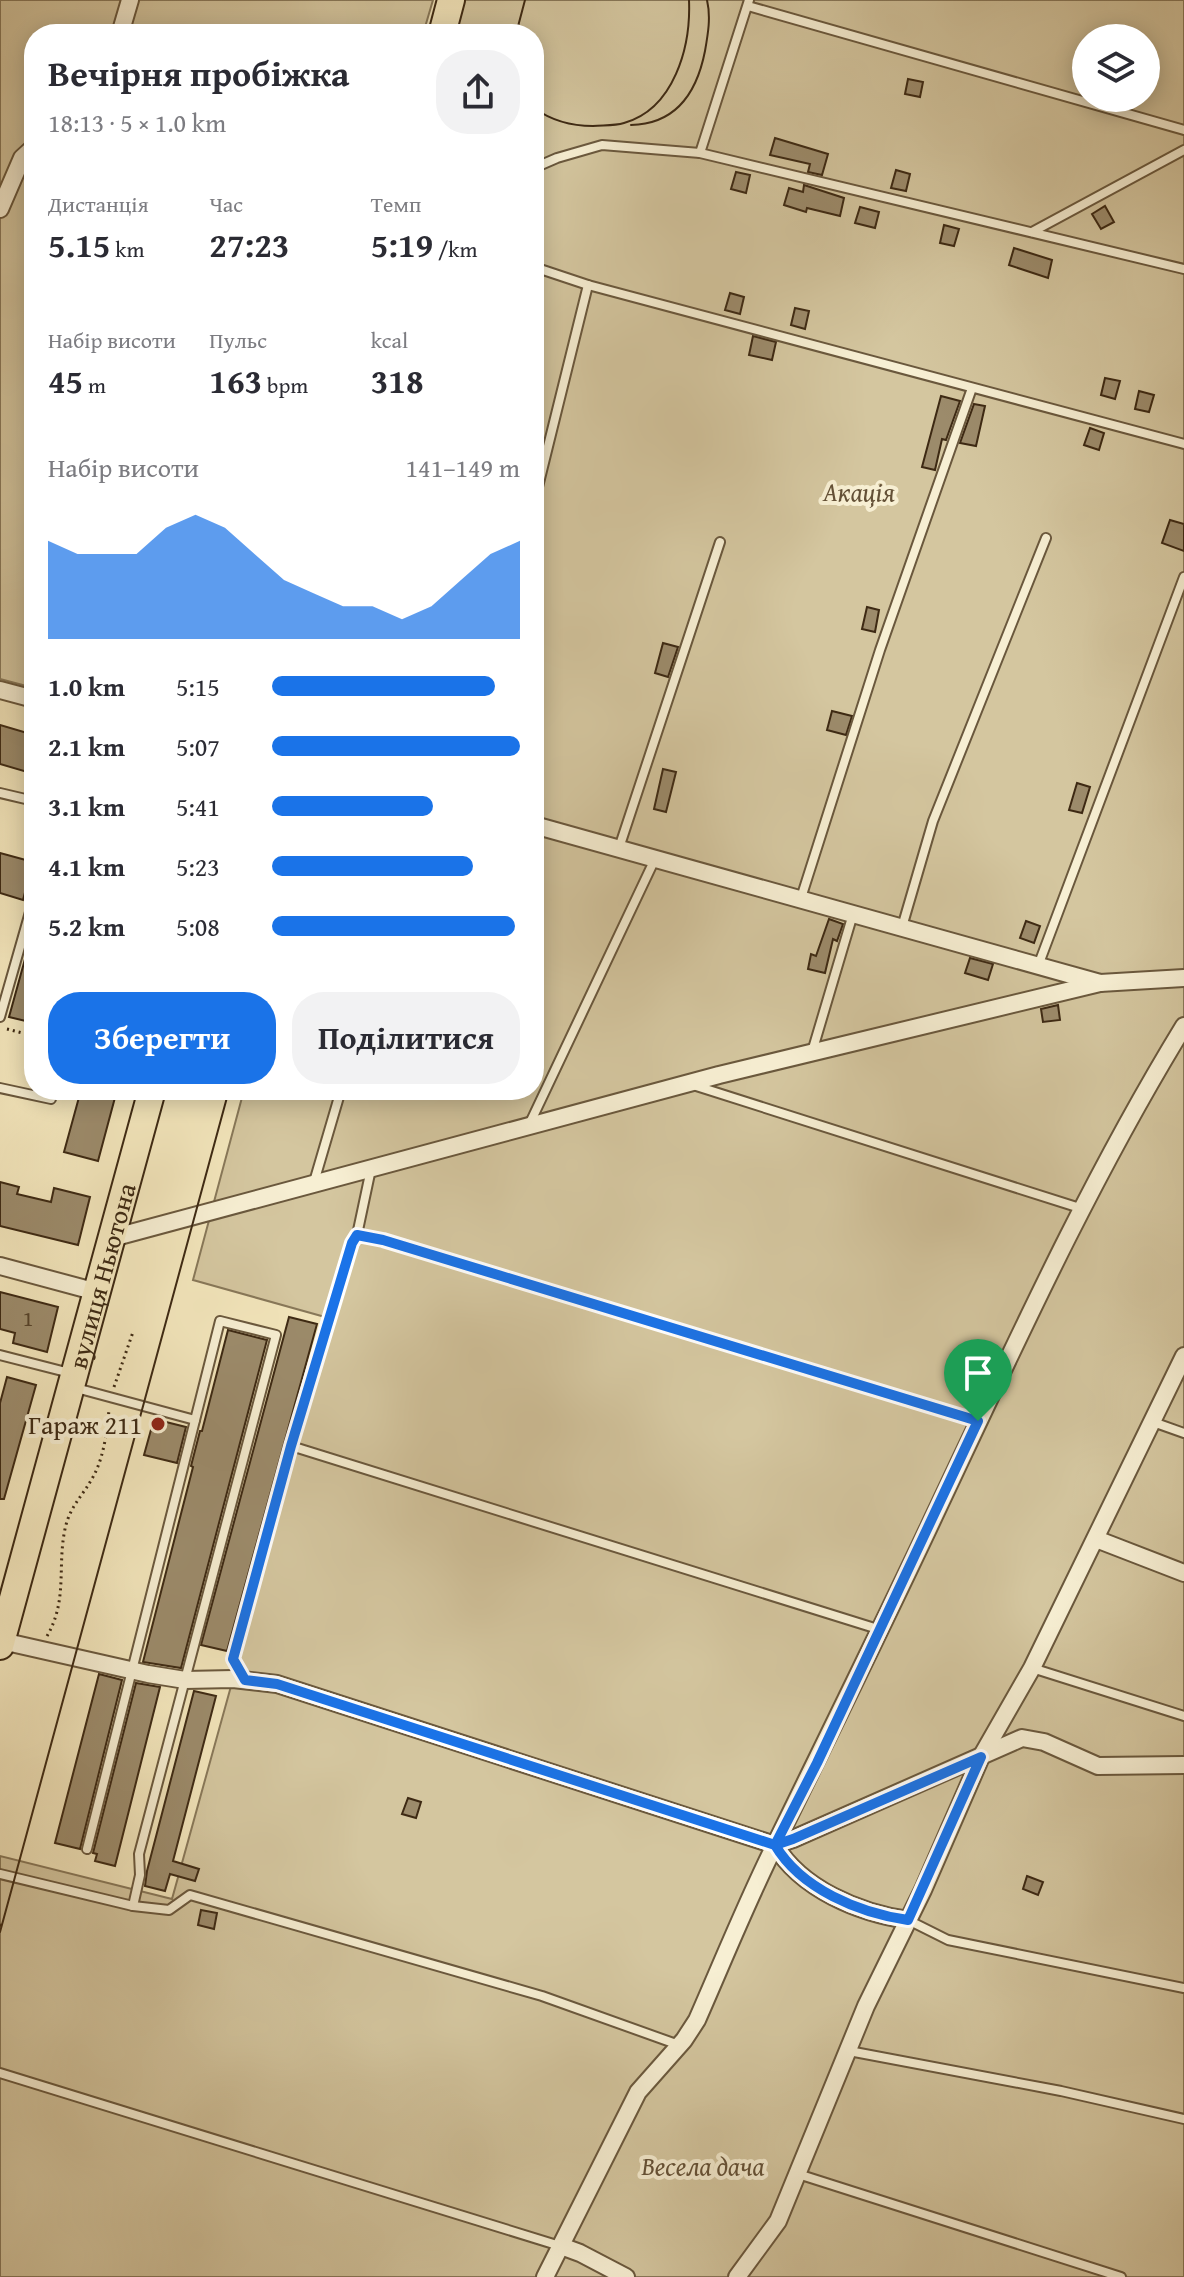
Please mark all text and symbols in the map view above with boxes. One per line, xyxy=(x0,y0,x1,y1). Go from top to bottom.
map controls xyxy=(1072,24,1160,112)
button: layers xyxy=(1072,24,1160,112)
text: Вечірня пробіжка xyxy=(48,46,350,99)
button: share xyxy=(436,50,520,134)
text: 18:13 · 5 × 1.0 km xyxy=(48,103,226,142)
text: Дистанція xyxy=(48,188,149,220)
text: Час xyxy=(209,188,243,220)
text: Темп xyxy=(371,188,421,220)
text: 5.15 xyxy=(48,220,110,269)
text: 27:23 xyxy=(209,220,289,269)
text: 5:19 xyxy=(371,220,433,269)
text: km xyxy=(110,233,144,265)
text: /km xyxy=(433,233,478,265)
text: Набір висоти xyxy=(48,324,176,356)
text: Пульс xyxy=(209,324,267,356)
text: kcal xyxy=(371,324,408,356)
text: 45 xyxy=(48,356,83,405)
text: 163 xyxy=(209,356,262,405)
text: 318 xyxy=(371,356,424,405)
text: m xyxy=(83,369,106,401)
text: bpm xyxy=(262,369,308,401)
text: Набір висоти xyxy=(48,448,199,487)
text: 141–149 m xyxy=(406,448,520,487)
park label: Акація xyxy=(822,472,895,511)
text: 1.0 km xyxy=(48,667,125,706)
text: 5:15 xyxy=(176,667,220,706)
text: 2.1 km xyxy=(48,727,125,766)
text: 5:07 xyxy=(176,727,220,766)
text: 3.1 km xyxy=(48,787,125,826)
text: 5:41 xyxy=(176,787,220,826)
text: 4.1 km xyxy=(48,847,125,886)
text: 5:23 xyxy=(176,847,220,886)
text: 5.2 km xyxy=(48,907,125,946)
text: 5:08 xyxy=(176,907,220,946)
button: Зберегти xyxy=(48,992,276,1084)
button: Поділитися xyxy=(292,992,520,1084)
street label: вулиця Ньютона xyxy=(57,1178,145,1373)
house number: 1 xyxy=(23,1302,33,1334)
pin xyxy=(944,1339,1012,1421)
icon: arrive xyxy=(956,1351,1000,1395)
place label: Гараж 211 xyxy=(28,1405,142,1444)
marker: Гараж 211 xyxy=(149,1415,167,1433)
park label: Весела дача xyxy=(641,2146,764,2185)

